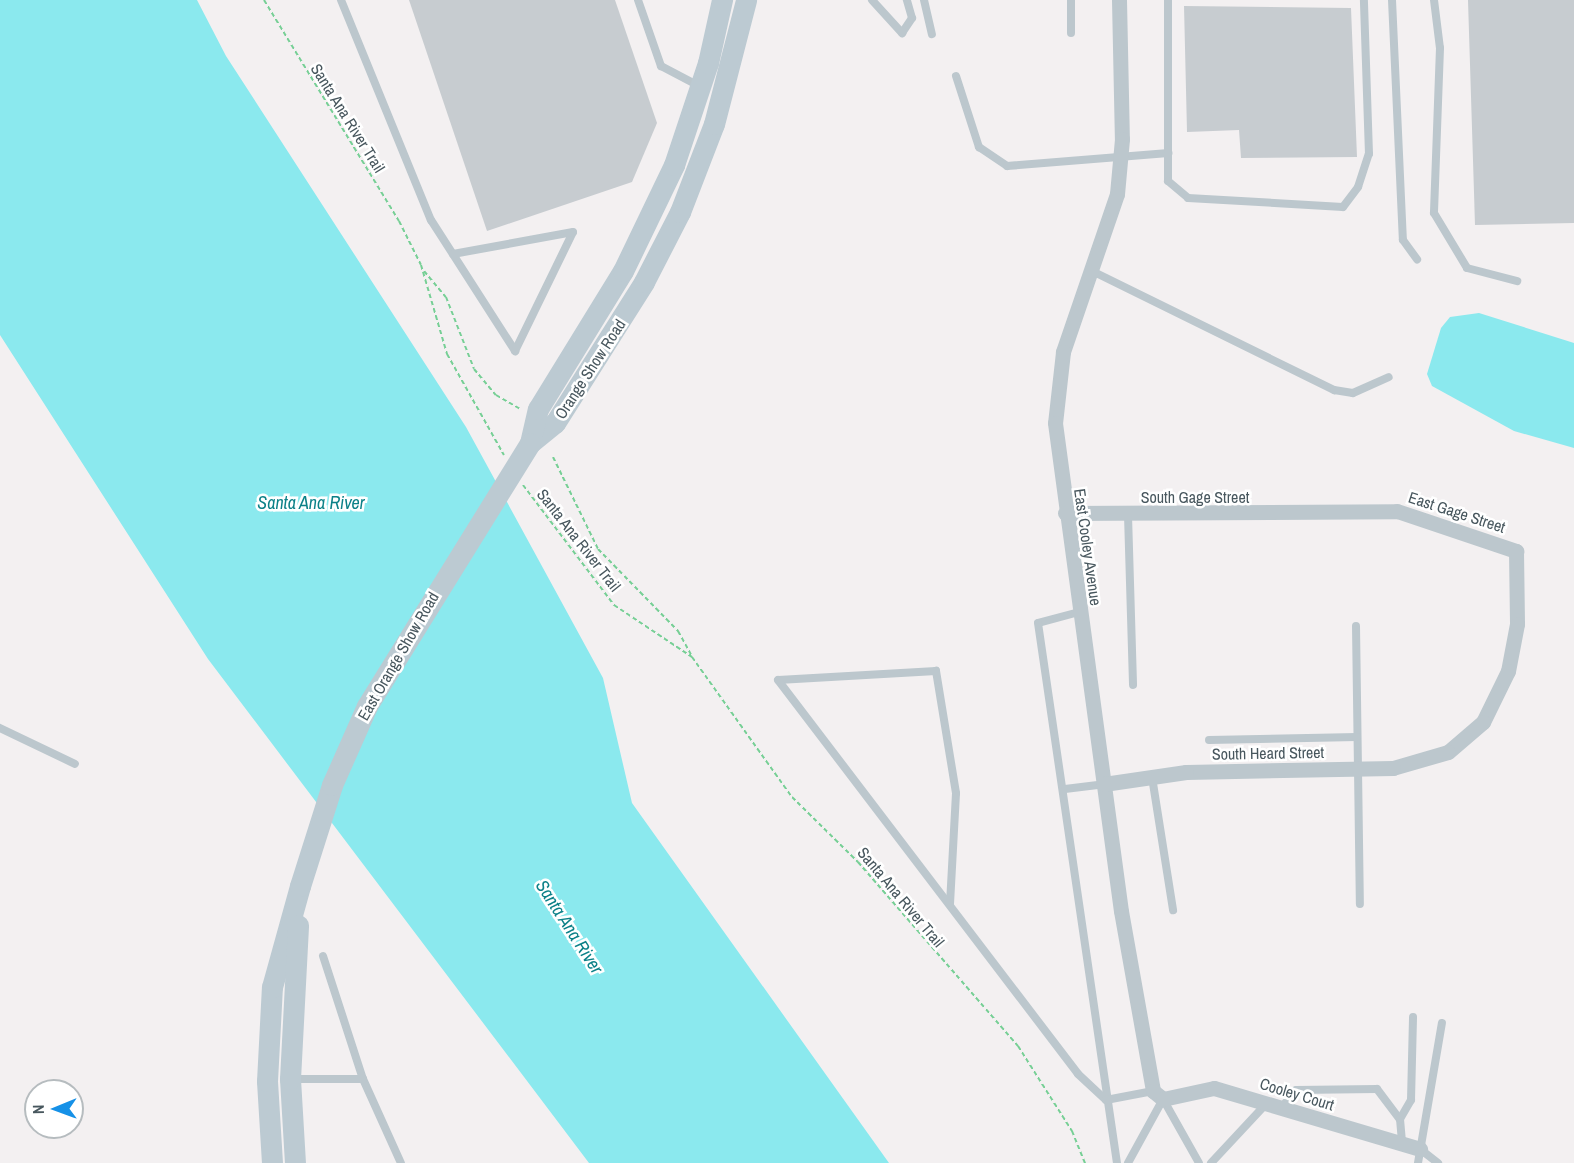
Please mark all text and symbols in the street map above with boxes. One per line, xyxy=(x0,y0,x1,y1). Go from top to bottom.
street label: Santa Ana River Trail xyxy=(307,60,389,176)
street label: Orange Show Road xyxy=(551,315,629,423)
street label: Santa Ana River Trail xyxy=(533,485,625,595)
street label: East Cooley Avenue xyxy=(1070,487,1106,607)
street label: South Gage Street xyxy=(1141,487,1249,507)
street label: East Gage Street xyxy=(1406,487,1508,537)
water label: Santa Ana River xyxy=(257,492,365,514)
street label: East Orange Show Road xyxy=(353,588,443,724)
street label: South Heard Street xyxy=(1212,742,1324,764)
street label: Santa Ana River Trail xyxy=(853,843,949,951)
water label: Santa Ana River xyxy=(530,876,608,978)
street label: Cooley Court xyxy=(1258,1074,1336,1114)
north arrow xyxy=(24,1079,84,1139)
text: N xyxy=(27,1104,49,1114)

